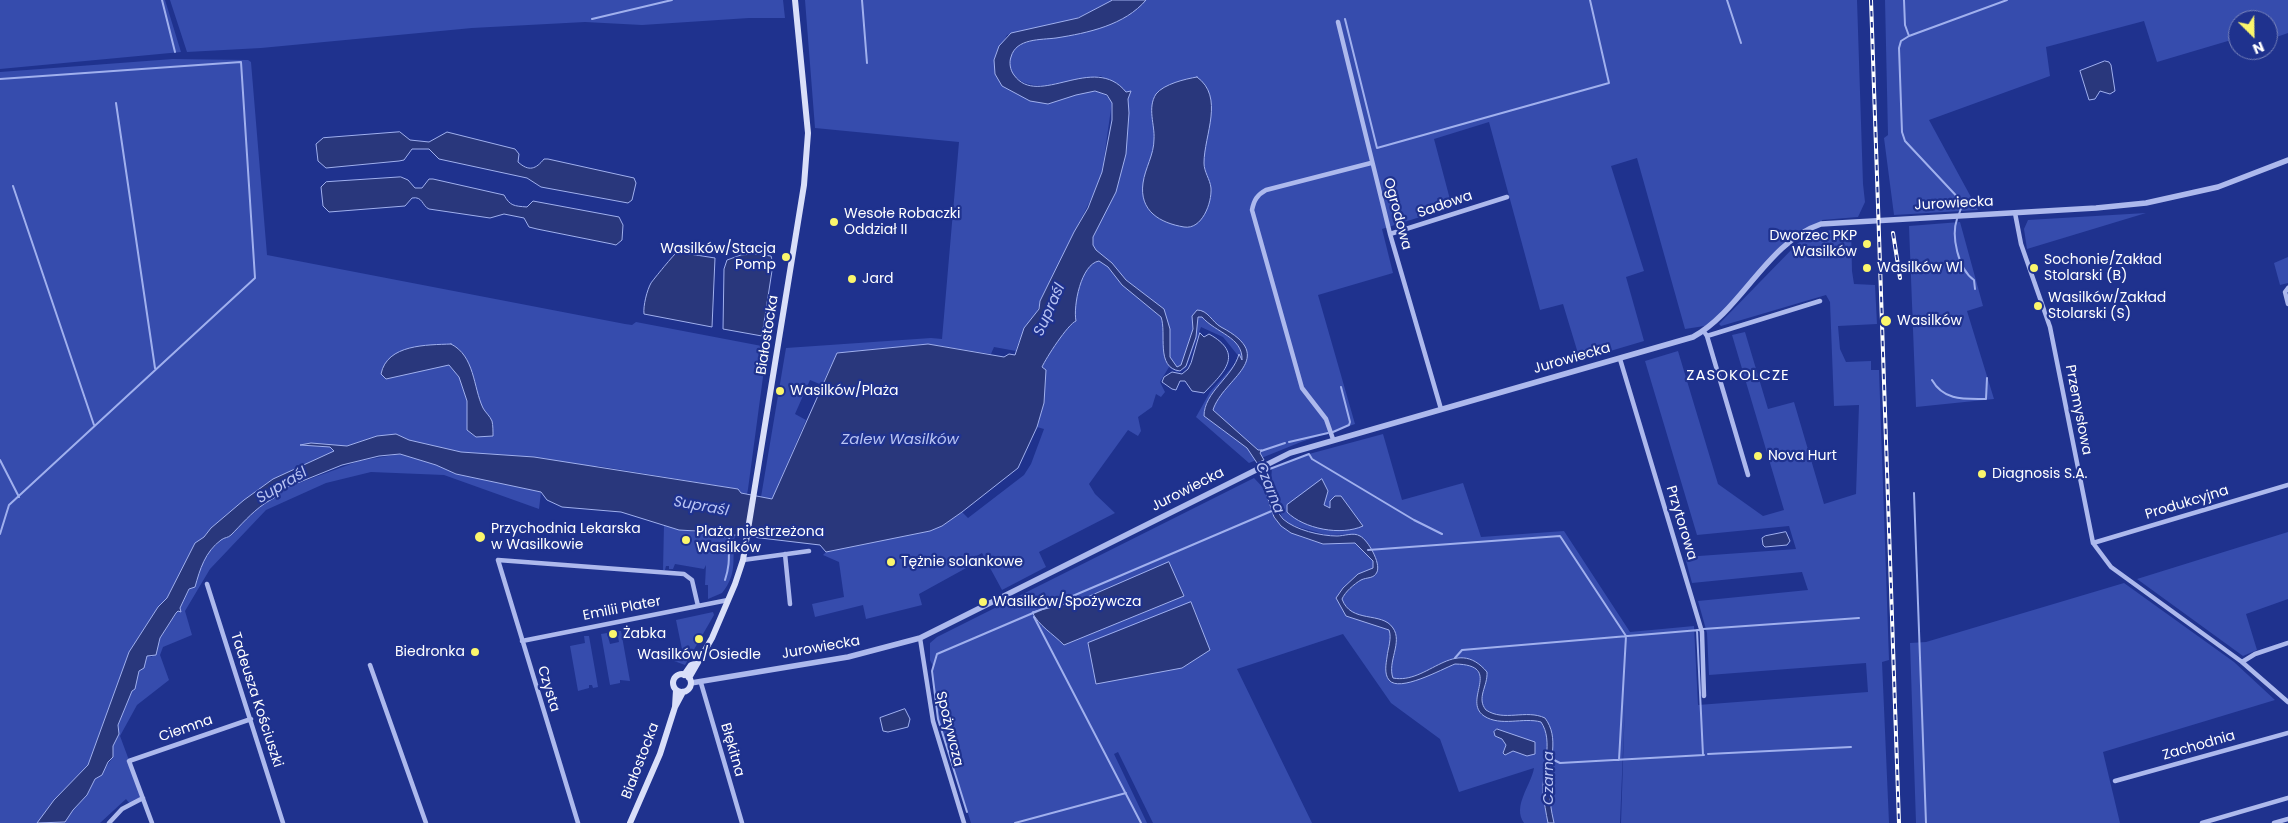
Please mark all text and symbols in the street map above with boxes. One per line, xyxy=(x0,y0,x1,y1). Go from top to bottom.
north arrow xyxy=(2228,10,2278,60)
text: N xyxy=(2250,37,2267,59)
street label: Ogrodowa xyxy=(1379,176,1415,252)
street label: Sadowa xyxy=(1415,188,1475,222)
street label: Jurowiecka xyxy=(1914,194,1994,214)
place label: Wesołe Robaczki Oddział II xyxy=(844,206,960,238)
marker: Wesołe Robaczki Oddział II xyxy=(828,216,840,228)
place label: Dworzec PKP Wasilków xyxy=(1770,228,1857,260)
marker: Dworzec PKP Wasilków xyxy=(1861,238,1873,250)
place label: Wasilków/Stacja Pomp xyxy=(660,241,776,274)
marker: Wasilków/Stacja Pomp xyxy=(780,251,792,263)
place label: Sochonie/Zakład Stolarski (B) xyxy=(2044,252,2162,284)
place label: Wasilków Wl xyxy=(1877,260,1963,276)
marker: Wasilków Wl xyxy=(1861,262,1873,274)
marker: Sochonie/Zakład Stolarski (B) xyxy=(2028,262,2040,274)
place label: Jard xyxy=(862,271,894,287)
marker: Jard xyxy=(846,273,858,285)
water label: Supraśl xyxy=(1030,281,1070,339)
place label: Wasilków/Zakład Stolarski (S) xyxy=(2048,290,2166,322)
street label: Białostocka xyxy=(753,294,783,376)
marker: Wasilków/Zakład Stolarski (S) xyxy=(2032,300,2044,312)
place label: Wasilków xyxy=(1897,313,1962,329)
marker: Wasilków xyxy=(1879,314,1893,328)
street label: Jurowiecka xyxy=(1532,340,1612,378)
street label: Przemysłowa xyxy=(2061,364,2095,456)
district label: ZASOKOLCZE xyxy=(1685,367,1791,385)
place label: Wasilków/Plaża xyxy=(790,383,898,399)
marker: Wasilków/Plaża xyxy=(774,385,786,397)
water label: Zalew Wasilków xyxy=(841,431,959,449)
place label: Nova Hurt xyxy=(1768,448,1837,464)
marker: Nova Hurt xyxy=(1752,450,1764,462)
water label: Czarna xyxy=(1251,460,1287,516)
water label: Supraśl xyxy=(253,464,311,508)
street label: Jurowiecka xyxy=(1149,465,1227,515)
place label: Diagnosis S.A. xyxy=(1992,466,2088,482)
marker: Diagnosis S.A. xyxy=(1976,468,1988,480)
street label: Produkcyjna xyxy=(2143,482,2231,524)
street label: Przytorowa xyxy=(1662,484,1700,562)
water label: Supraśl xyxy=(672,493,730,521)
place label: Przychodnia Lekarska w Wasilkowie xyxy=(491,521,641,554)
place label: Plaża niestrzeżona Wasilków xyxy=(696,524,824,556)
marker: Przychodnia Lekarska w Wasilkowie xyxy=(473,530,487,544)
marker: Plaża niestrzeżona Wasilków xyxy=(680,534,692,546)
place label: Tężnie solankowe xyxy=(901,554,1023,570)
marker: Tężnie solankowe xyxy=(885,556,897,568)
street label: Emilii Plater xyxy=(582,593,662,625)
place label: Wasilków/Spożywcza xyxy=(993,594,1141,610)
marker: Wasilków/Spożywcza xyxy=(977,596,989,608)
place label: Żabka xyxy=(623,626,666,642)
marker: Żabka xyxy=(607,628,619,640)
street label: Tadeusza Kościuszki xyxy=(226,630,286,770)
marker: Wasilków/Osiedle xyxy=(693,633,705,645)
street label: Jurowiecka xyxy=(780,633,862,663)
place label: Biedronka xyxy=(395,644,465,660)
marker: Biedronka xyxy=(469,646,481,658)
place label: Wasilków/Osiedle xyxy=(637,647,761,663)
street label: Czysta xyxy=(533,664,563,714)
street label: Spożywcza xyxy=(932,690,966,768)
street label: Ciemna xyxy=(157,712,215,746)
street label: Białostocka xyxy=(619,720,663,802)
street label: Błękitna xyxy=(716,721,748,779)
street label: Zachodnia xyxy=(2161,728,2237,764)
water label: Czarna xyxy=(1540,751,1558,805)

